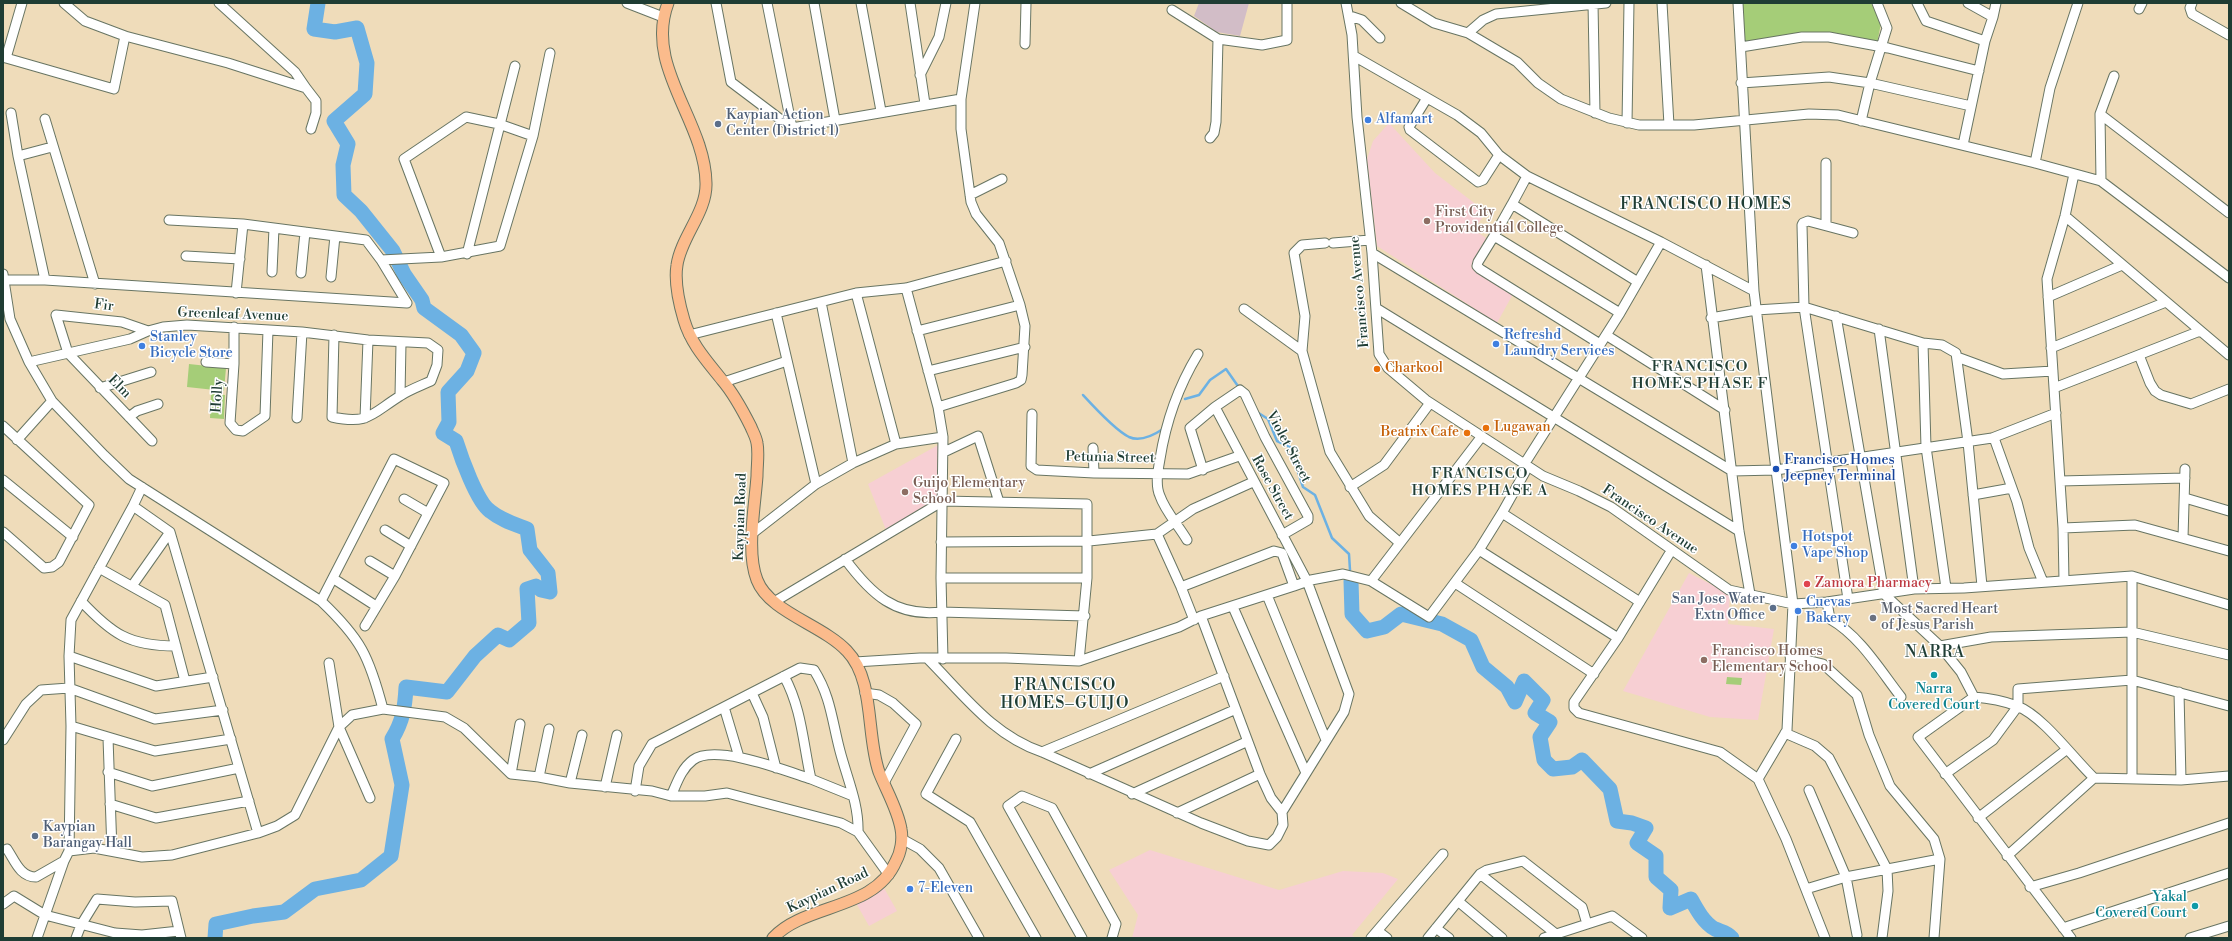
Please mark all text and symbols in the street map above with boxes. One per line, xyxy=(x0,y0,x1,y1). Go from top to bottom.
place label: Kaypian Action Center (District 1) xyxy=(726,108,839,140)
place label: Alfamart xyxy=(1376,112,1433,128)
marker: Alfamart xyxy=(1363,115,1373,125)
marker: Kaypian Action Center (District 1) xyxy=(713,119,723,129)
district label: FRANCISCO HOMES xyxy=(1620,195,1792,215)
place label: First City Providential College xyxy=(1435,205,1564,238)
marker: First City Providential College xyxy=(1422,216,1432,226)
street label: Francisco Avenue xyxy=(1347,235,1373,349)
street label: Fir xyxy=(93,296,115,316)
street label: Greenleaf Avenue xyxy=(177,305,289,325)
place label: Refreshd Laundry Services xyxy=(1504,328,1614,360)
place label: Stanley Bicycle Store xyxy=(150,330,233,362)
marker: Refreshd Laundry Services xyxy=(1491,339,1501,349)
marker: Stanley Bicycle Store xyxy=(137,341,147,351)
district label: FRANCISCO HOMES PHASE F xyxy=(1632,358,1768,393)
place label: Charkool xyxy=(1385,361,1443,377)
marker: Charkool xyxy=(1372,364,1382,374)
street label: Elm xyxy=(104,372,134,402)
street label: Holly xyxy=(208,378,228,414)
street label: Violet Street xyxy=(1262,408,1314,486)
place label: Lugawan xyxy=(1494,420,1551,436)
marker: Lugawan xyxy=(1481,423,1491,433)
place label: Beatrix Cafe xyxy=(1381,425,1459,441)
marker: Beatrix Cafe xyxy=(1462,428,1472,438)
street label: Petunia Street xyxy=(1065,449,1155,467)
street label: Rose Street xyxy=(1247,453,1297,523)
place label: Francisco Homes Jeepney Terminal xyxy=(1784,453,1896,486)
marker: Francisco Homes Jeepney Terminal xyxy=(1771,464,1781,474)
district label: FRANCISCO HOMES PHASE A xyxy=(1411,465,1549,500)
street label: Kaypian Road xyxy=(731,473,751,561)
place label: Guijo Elementary School xyxy=(913,476,1025,508)
street label: Francisco Avenue xyxy=(1599,482,1701,558)
marker: Guijo Elementary School xyxy=(900,487,910,497)
place label: Hotspot Vape Shop xyxy=(1802,530,1868,562)
marker: Hotspot Vape Shop xyxy=(1789,541,1799,551)
place label: Zamora Pharmacy xyxy=(1815,576,1932,592)
marker: Zamora Pharmacy xyxy=(1802,579,1812,589)
place label: San Jose Water Extn Office xyxy=(1672,592,1765,624)
place label: Cuevas Bakery xyxy=(1806,595,1851,628)
place label: Most Sacred Heart of Jesus Parish xyxy=(1881,602,1998,634)
marker: San Jose Water Extn Office xyxy=(1768,603,1778,613)
marker: Cuevas Bakery xyxy=(1793,606,1803,616)
marker: Most Sacred Heart of Jesus Parish xyxy=(1868,613,1878,623)
district label: NARRA xyxy=(1905,643,1965,663)
place label: Francisco Homes Elementary School xyxy=(1712,644,1832,676)
marker: Francisco Homes Elementary School xyxy=(1699,655,1709,665)
marker: Narra Covered Court xyxy=(1929,670,1939,680)
district label: FRANCISCO HOMES–GUIJO xyxy=(1001,676,1129,714)
place label: Narra Covered Court xyxy=(1888,682,1980,714)
place label: Kaypian Barangay Hall xyxy=(43,820,132,852)
marker: Kaypian Barangay Hall xyxy=(30,831,40,841)
street label: Kaypian Road xyxy=(785,865,871,917)
place label: 7-Eleven xyxy=(918,881,973,897)
marker: 7-Eleven xyxy=(905,884,915,894)
place label: Yakal Covered Court xyxy=(2095,890,2187,922)
marker: Yakal Covered Court xyxy=(2190,901,2200,911)

